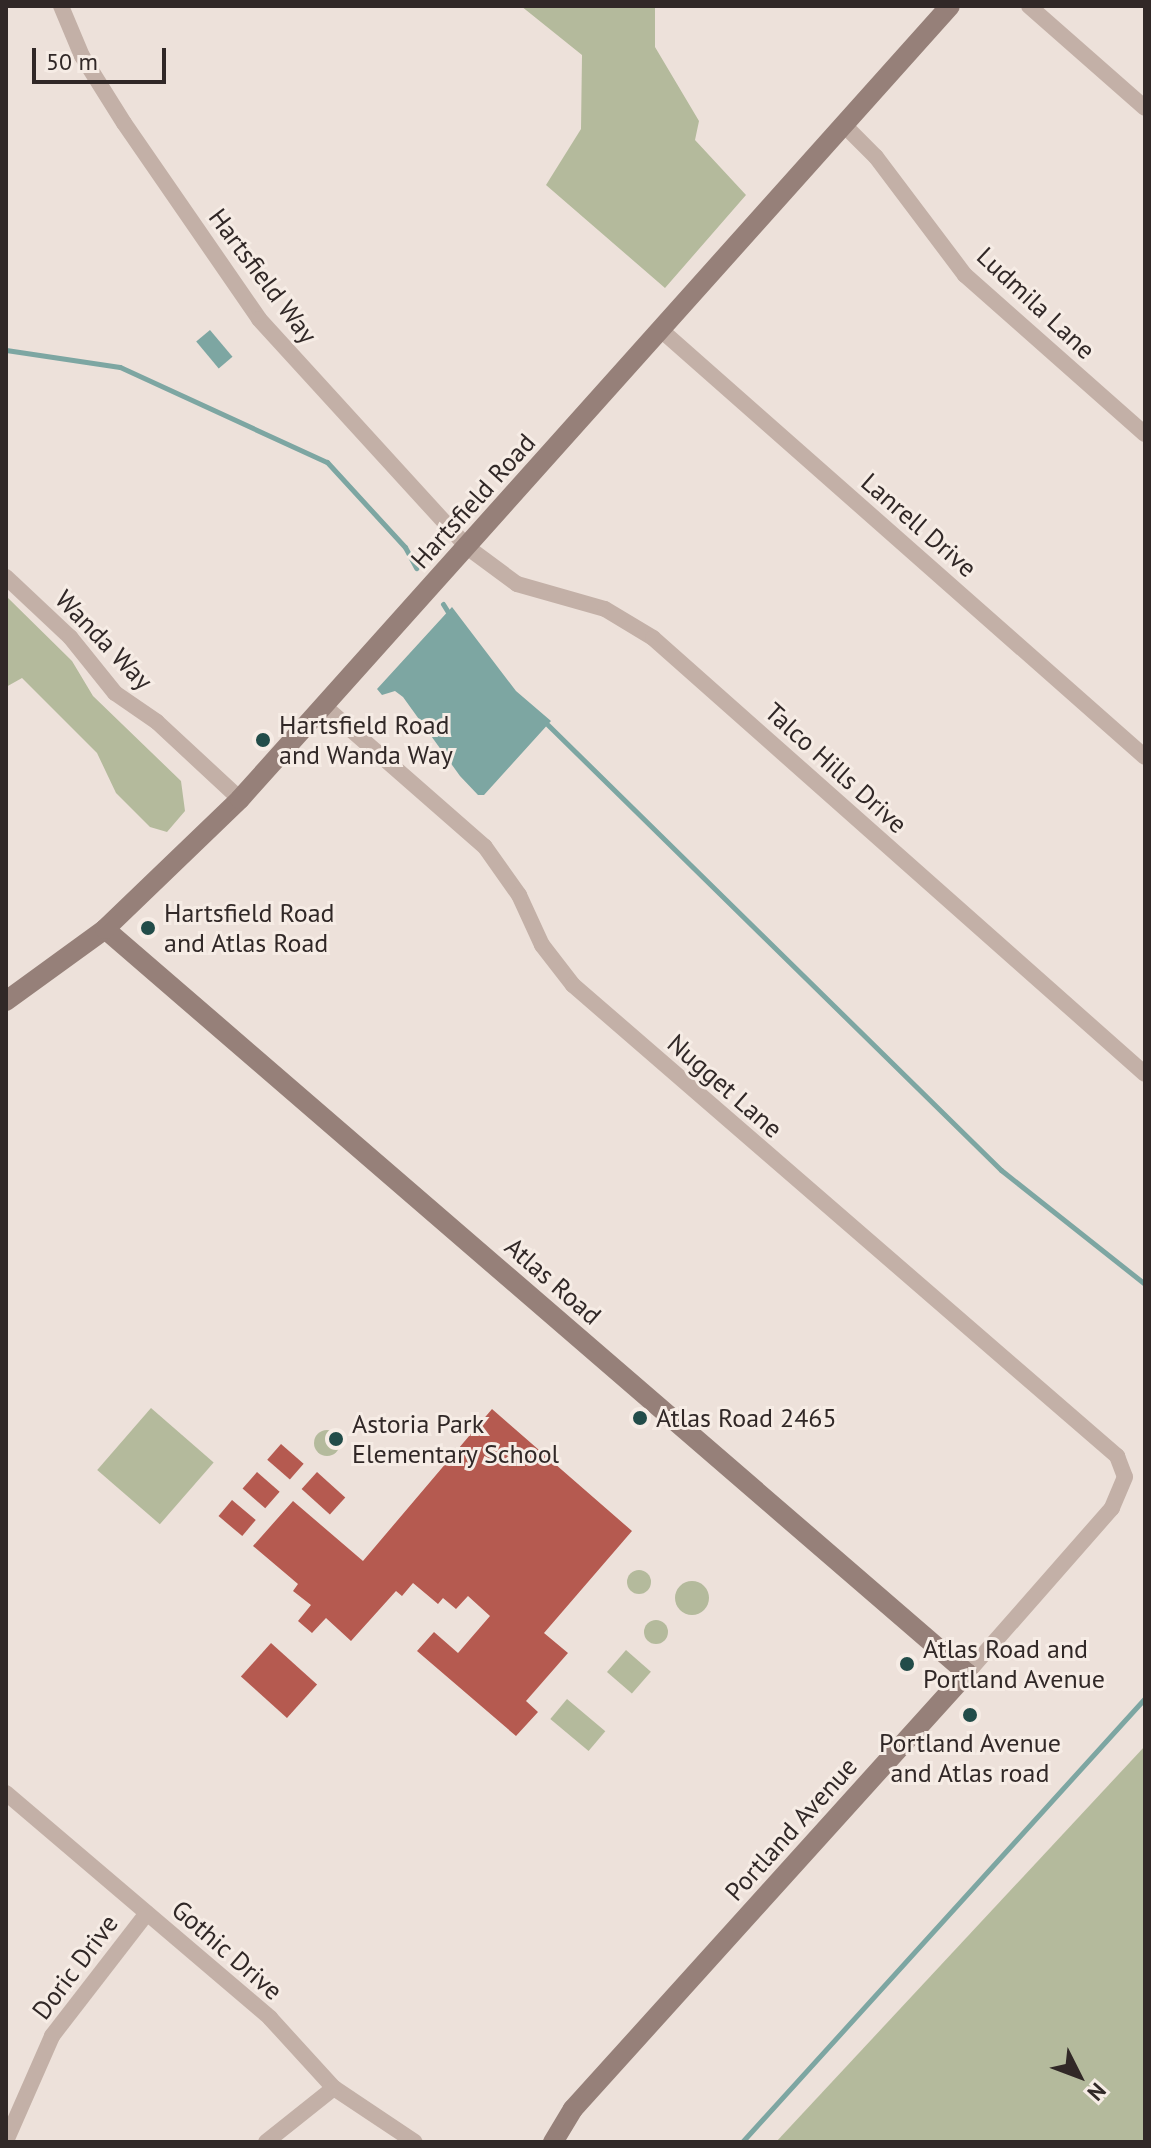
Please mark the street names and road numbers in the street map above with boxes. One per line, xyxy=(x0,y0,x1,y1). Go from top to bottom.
street label: Hartsfield Way xyxy=(202,202,324,350)
street label: Ludmila Lane xyxy=(971,241,1101,365)
street label: Hartsfield Road xyxy=(404,427,542,575)
street label: Lanrell Drive xyxy=(855,466,983,584)
street label: Wanda Way xyxy=(49,584,159,696)
street label: Talco Hills Drive xyxy=(759,696,913,840)
street label: Nugget Lane xyxy=(661,1028,789,1144)
street label: Atlas Road xyxy=(499,1231,607,1331)
street label: Portland Avenue xyxy=(718,1751,864,1907)
street label: Gothic Drive xyxy=(165,1893,289,2007)
street label: Doric Drive xyxy=(25,1908,125,2026)

